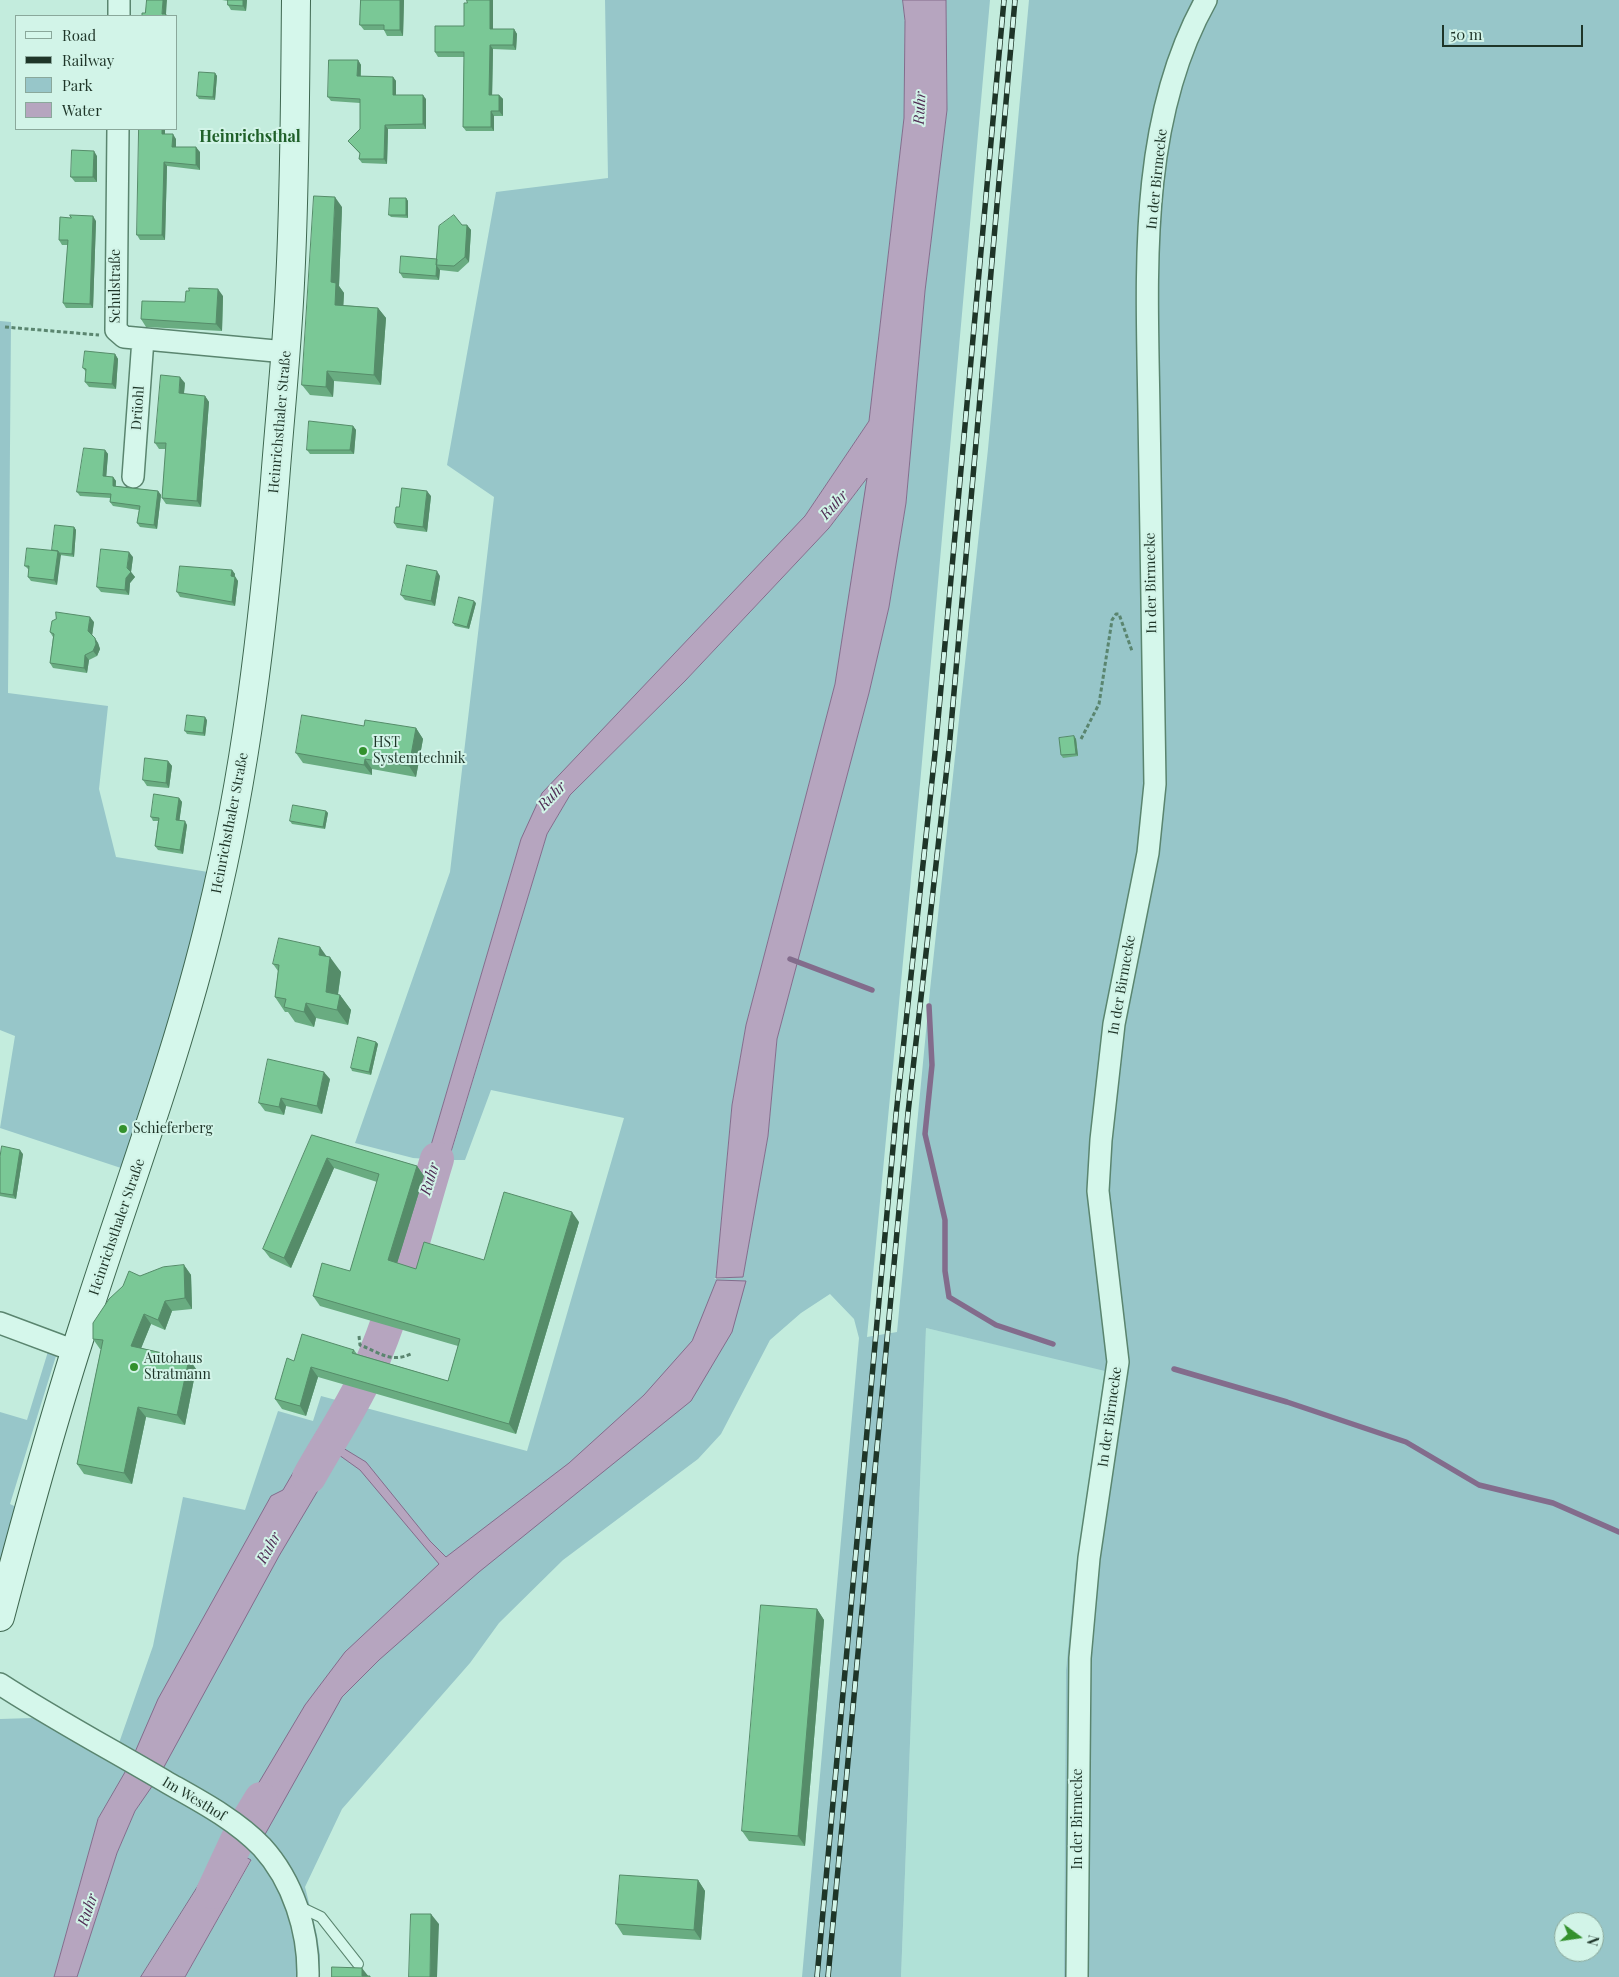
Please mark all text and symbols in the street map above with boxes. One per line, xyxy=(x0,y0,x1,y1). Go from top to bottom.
legend xyxy=(15,15,178,130)
scale bar xyxy=(1444,15,1585,47)
text: 50 m xyxy=(1450,24,1482,44)
text: Road xyxy=(62,25,96,45)
text: Railway xyxy=(62,50,114,70)
text: Park xyxy=(62,75,93,95)
water label: Ruhr xyxy=(910,91,930,125)
text: Water xyxy=(62,100,102,120)
district label: Heinrichsthal xyxy=(199,127,301,147)
street label: In der Birmecke xyxy=(1143,128,1171,230)
street label: Schulstraße xyxy=(108,249,124,323)
street label: Heinrichsthaler Straße xyxy=(265,350,295,494)
street label: Drüohl xyxy=(128,385,148,431)
water label: Ruhr xyxy=(816,487,852,523)
street label: In der Birmecke xyxy=(1142,532,1160,634)
place label: HST Systemtechnik xyxy=(373,735,465,768)
marker: HST Systemtechnik xyxy=(357,745,369,757)
street label: Heinrichsthaler Straße xyxy=(208,751,252,895)
water label: Ruhr xyxy=(534,778,570,814)
street label: In der Birmecke xyxy=(1105,934,1139,1036)
place label: Schieferberg xyxy=(133,1121,213,1137)
marker: Schieferberg xyxy=(117,1123,129,1135)
street label: Heinrichsthaler Straße xyxy=(86,1157,148,1297)
water label: Ruhr xyxy=(417,1161,443,1197)
place label: Autohaus Stratmann xyxy=(144,1351,211,1384)
marker: Autohaus Stratmann xyxy=(128,1361,140,1373)
street label: In der Birmecke xyxy=(1095,1366,1125,1468)
water label: Ruhr xyxy=(253,1529,285,1567)
street label: In der Birmecke xyxy=(1070,1768,1086,1870)
street label: Im Westhof xyxy=(159,1773,229,1825)
water label: Ruhr xyxy=(74,1892,102,1928)
north arrow xyxy=(1554,1912,1604,1962)
text: N xyxy=(1583,1933,1604,1948)

